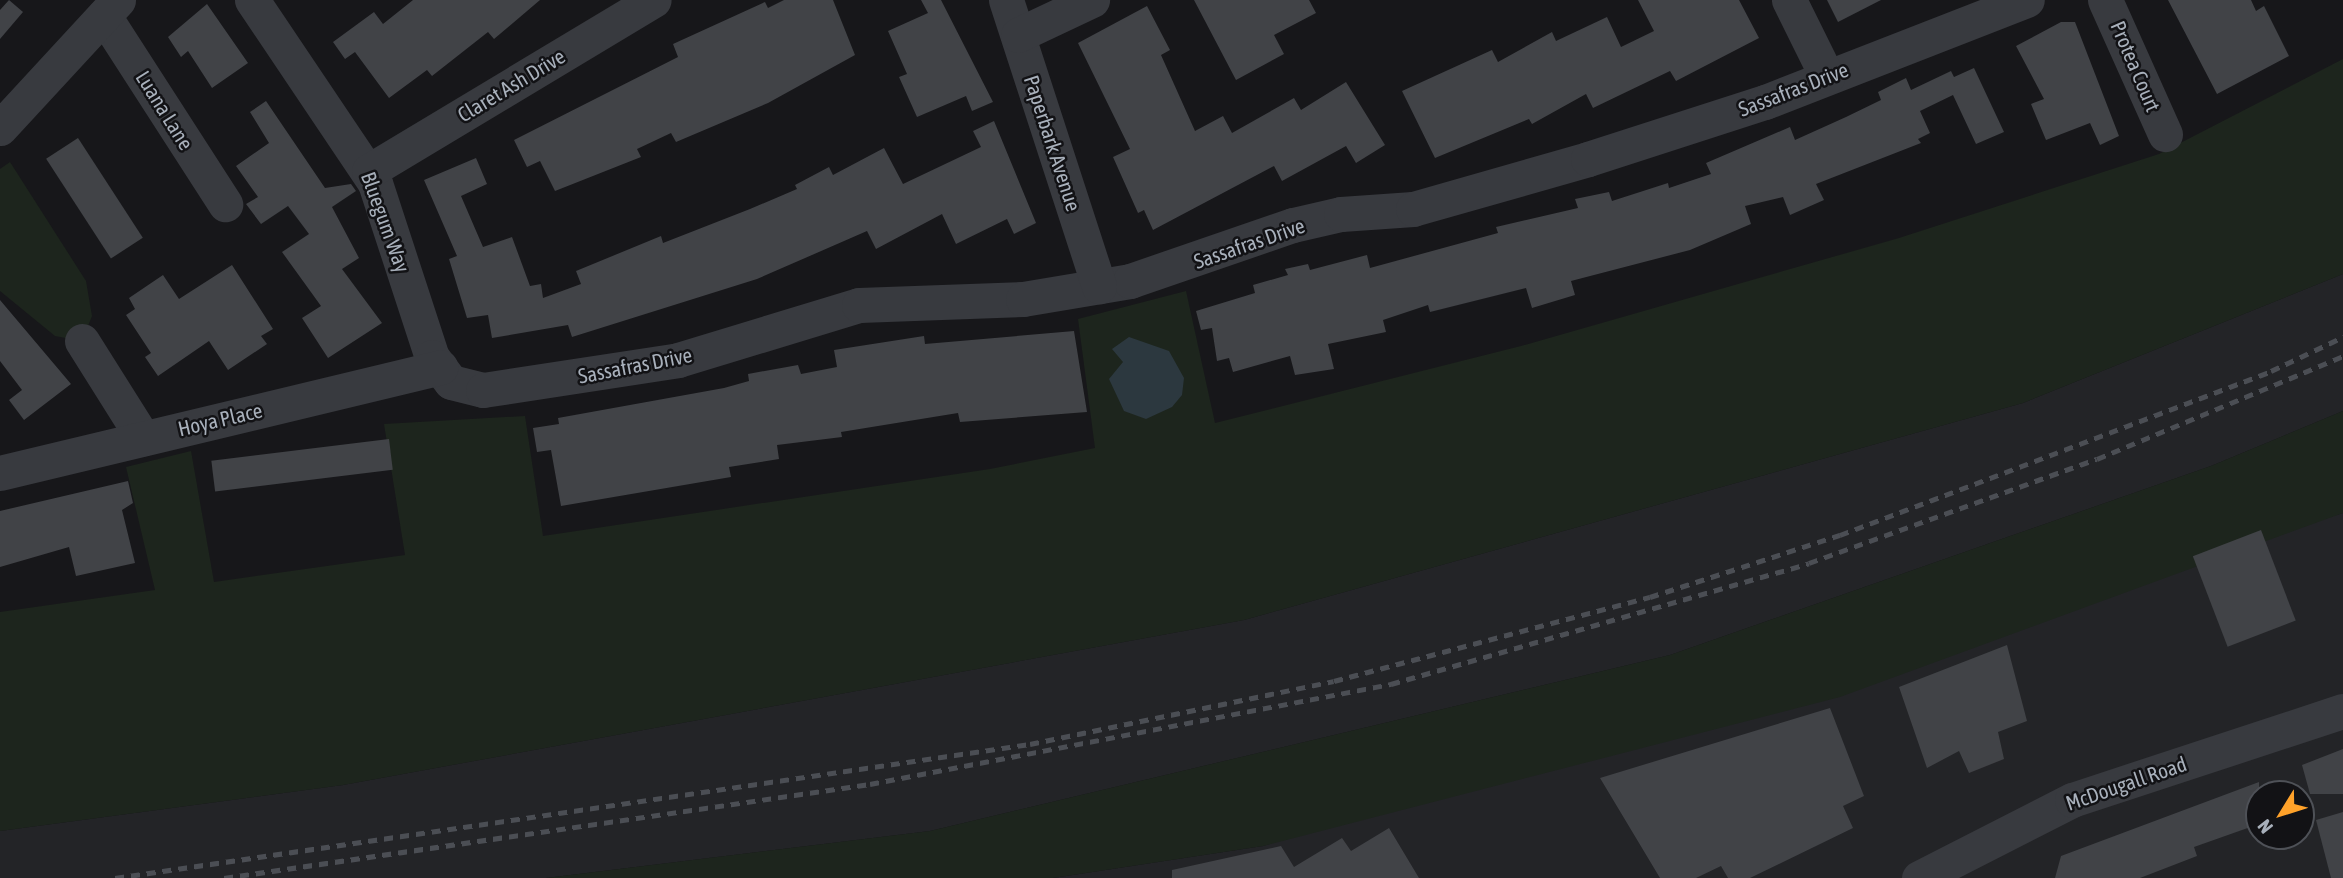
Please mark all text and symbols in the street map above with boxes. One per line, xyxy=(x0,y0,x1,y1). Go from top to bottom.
street label: Protea Court xyxy=(2106,17,2166,115)
street label: Claret Ash Drive xyxy=(453,43,569,127)
street label: Sassafras Drive xyxy=(1735,57,1851,121)
street label: Luana Lane xyxy=(131,66,199,154)
street label: Paperbark Avenue xyxy=(1019,72,1087,214)
street label: Bluegum Way xyxy=(356,168,416,276)
street label: Sassafras Drive xyxy=(1190,212,1308,274)
street label: Sassafras Drive xyxy=(576,342,694,388)
street label: Hoya Place xyxy=(175,397,265,441)
street label: McDougall Road xyxy=(2062,751,2190,815)
north arrow xyxy=(2245,780,2315,850)
text: N xyxy=(2253,816,2277,838)

